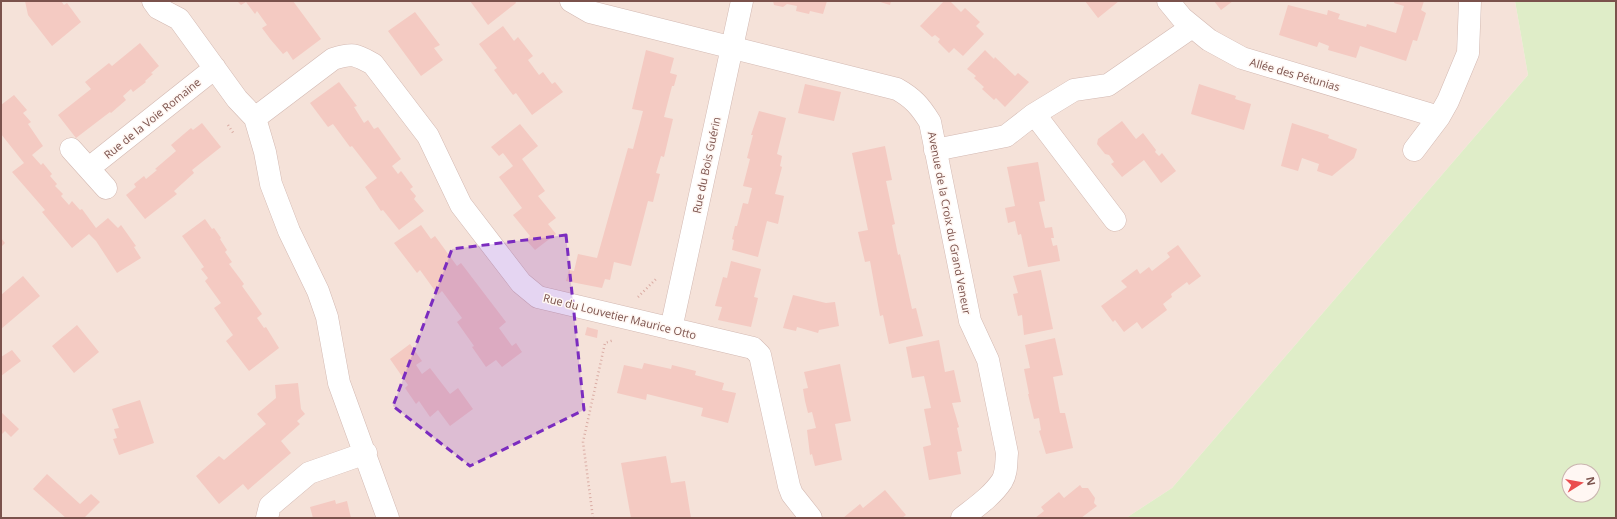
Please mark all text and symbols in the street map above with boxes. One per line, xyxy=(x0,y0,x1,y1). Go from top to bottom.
street label: Allée des Pétunias xyxy=(1248,54,1342,94)
street label: Rue de la Voie Romaine xyxy=(100,74,204,162)
street label: Rue du Bois Guérin xyxy=(688,115,724,215)
street label: Avenue de la Croix du Grand Veneur xyxy=(925,130,975,316)
street label: Rue du Louvetier Maurice Otto xyxy=(542,290,698,342)
north arrow xyxy=(1561,463,1601,503)
text: N xyxy=(1583,475,1600,487)

